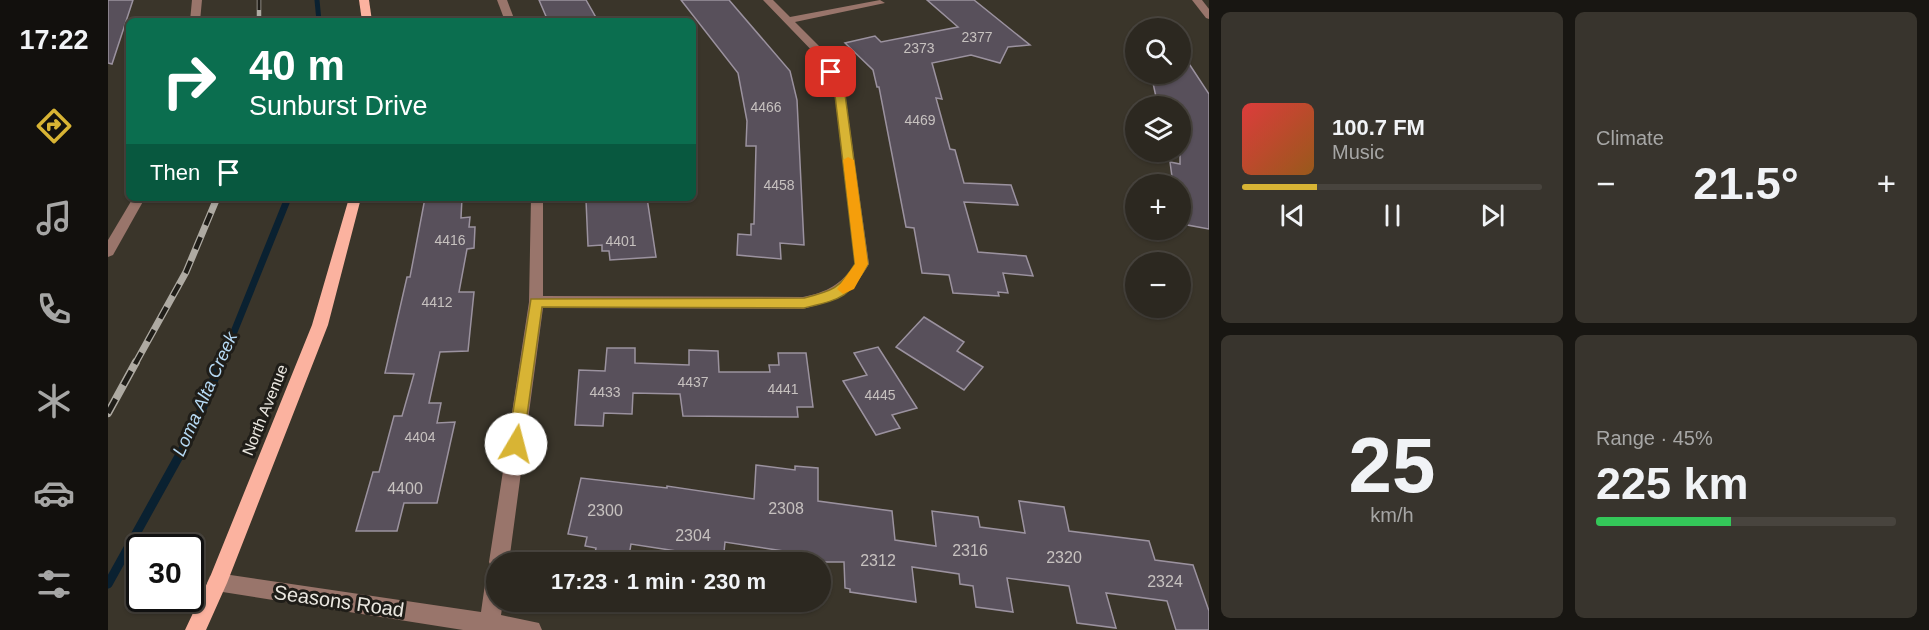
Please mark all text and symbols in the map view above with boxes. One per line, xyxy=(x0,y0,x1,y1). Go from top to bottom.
map controls xyxy=(1125,18,1191,318)
button: search xyxy=(1125,18,1191,84)
text: 17:22 xyxy=(19,25,89,55)
house number: 2377 xyxy=(961,29,993,45)
house number: 2373 xyxy=(903,40,935,56)
icon: right xyxy=(150,42,228,120)
text: 40 m xyxy=(249,42,345,89)
pin xyxy=(805,46,856,97)
icon: arrive xyxy=(814,55,847,88)
text: Sunburst Drive xyxy=(249,91,428,121)
button: layers xyxy=(1125,96,1191,162)
house number: 4466 xyxy=(750,99,782,115)
icon: directions xyxy=(33,105,75,147)
house number: 4469 xyxy=(904,112,936,128)
text: 100.7 FM xyxy=(1332,115,1425,140)
text: Climate xyxy=(1596,127,1664,149)
text: Music xyxy=(1332,141,1384,163)
icon: arrive xyxy=(212,156,245,189)
text: 21.5° xyxy=(1693,158,1799,209)
text: Then xyxy=(150,160,200,185)
text: − xyxy=(1596,165,1615,202)
text: + xyxy=(1877,165,1896,202)
button: + xyxy=(1125,174,1191,240)
house number: 4458 xyxy=(763,177,795,193)
icon: music xyxy=(33,197,75,239)
icon: previous xyxy=(1276,199,1309,232)
icon: pause xyxy=(1376,199,1409,232)
icon: next xyxy=(1476,199,1509,232)
house number: 4416 xyxy=(434,232,466,248)
house number: 4401 xyxy=(605,233,637,249)
button: − xyxy=(1125,252,1191,318)
icon: phone xyxy=(33,288,75,330)
house number: 4412 xyxy=(421,294,453,310)
water label: Loma Alta Creek xyxy=(169,328,242,459)
street label: North Avenue xyxy=(239,362,291,458)
house number: 4437 xyxy=(677,374,709,390)
icon: climate xyxy=(33,380,75,422)
house number: 4441 xyxy=(767,381,799,397)
house number: 4433 xyxy=(589,384,621,400)
house number: 4445 xyxy=(864,387,896,403)
position arrow xyxy=(484,412,548,476)
text: 25 xyxy=(1349,421,1435,509)
text: Range · 45% xyxy=(1596,427,1713,449)
house number: 4404 xyxy=(404,429,436,445)
text: 225 km xyxy=(1596,458,1749,509)
icon: car xyxy=(33,472,75,514)
house number: 4400 xyxy=(387,480,423,497)
house number: 2308 xyxy=(768,500,804,517)
house number: 2300 xyxy=(587,502,623,519)
text: km/h xyxy=(1370,504,1414,526)
house number: 2304 xyxy=(675,527,711,544)
speed limit sign: 30 xyxy=(126,534,204,612)
house number: 2316 xyxy=(952,542,988,559)
house number: 2320 xyxy=(1046,549,1082,566)
house number: 2312 xyxy=(860,552,896,569)
icon: filters xyxy=(33,563,75,605)
text: 17:23 · 1 min · 230 m xyxy=(551,569,766,594)
house number: 2324 xyxy=(1147,573,1183,590)
street label: Seasons Road xyxy=(273,581,405,621)

